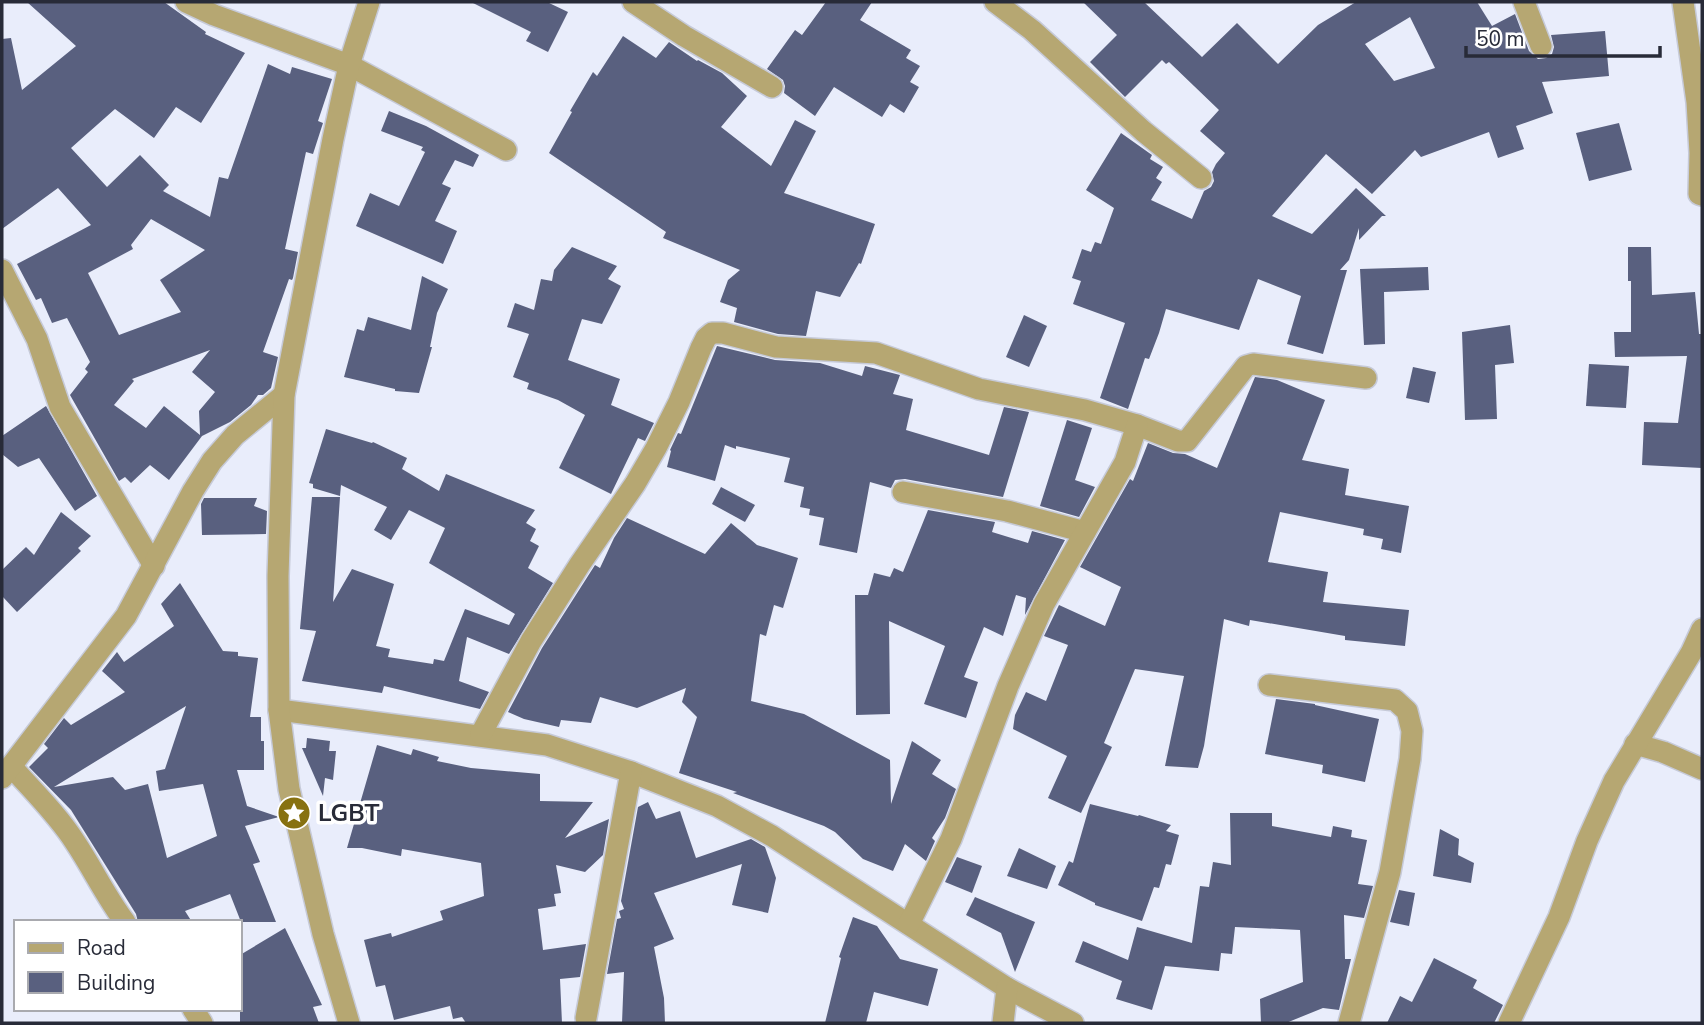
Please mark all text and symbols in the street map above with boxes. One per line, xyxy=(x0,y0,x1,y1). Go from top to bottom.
scale bar xyxy=(1466,14,1660,58)
text: 50 m xyxy=(1476,25,1525,53)
place icon: LGBT xyxy=(275,794,313,832)
place label: LGBT xyxy=(318,797,380,829)
legend xyxy=(14,920,242,1011)
text: Road xyxy=(77,934,126,962)
text: Building xyxy=(77,969,155,997)

